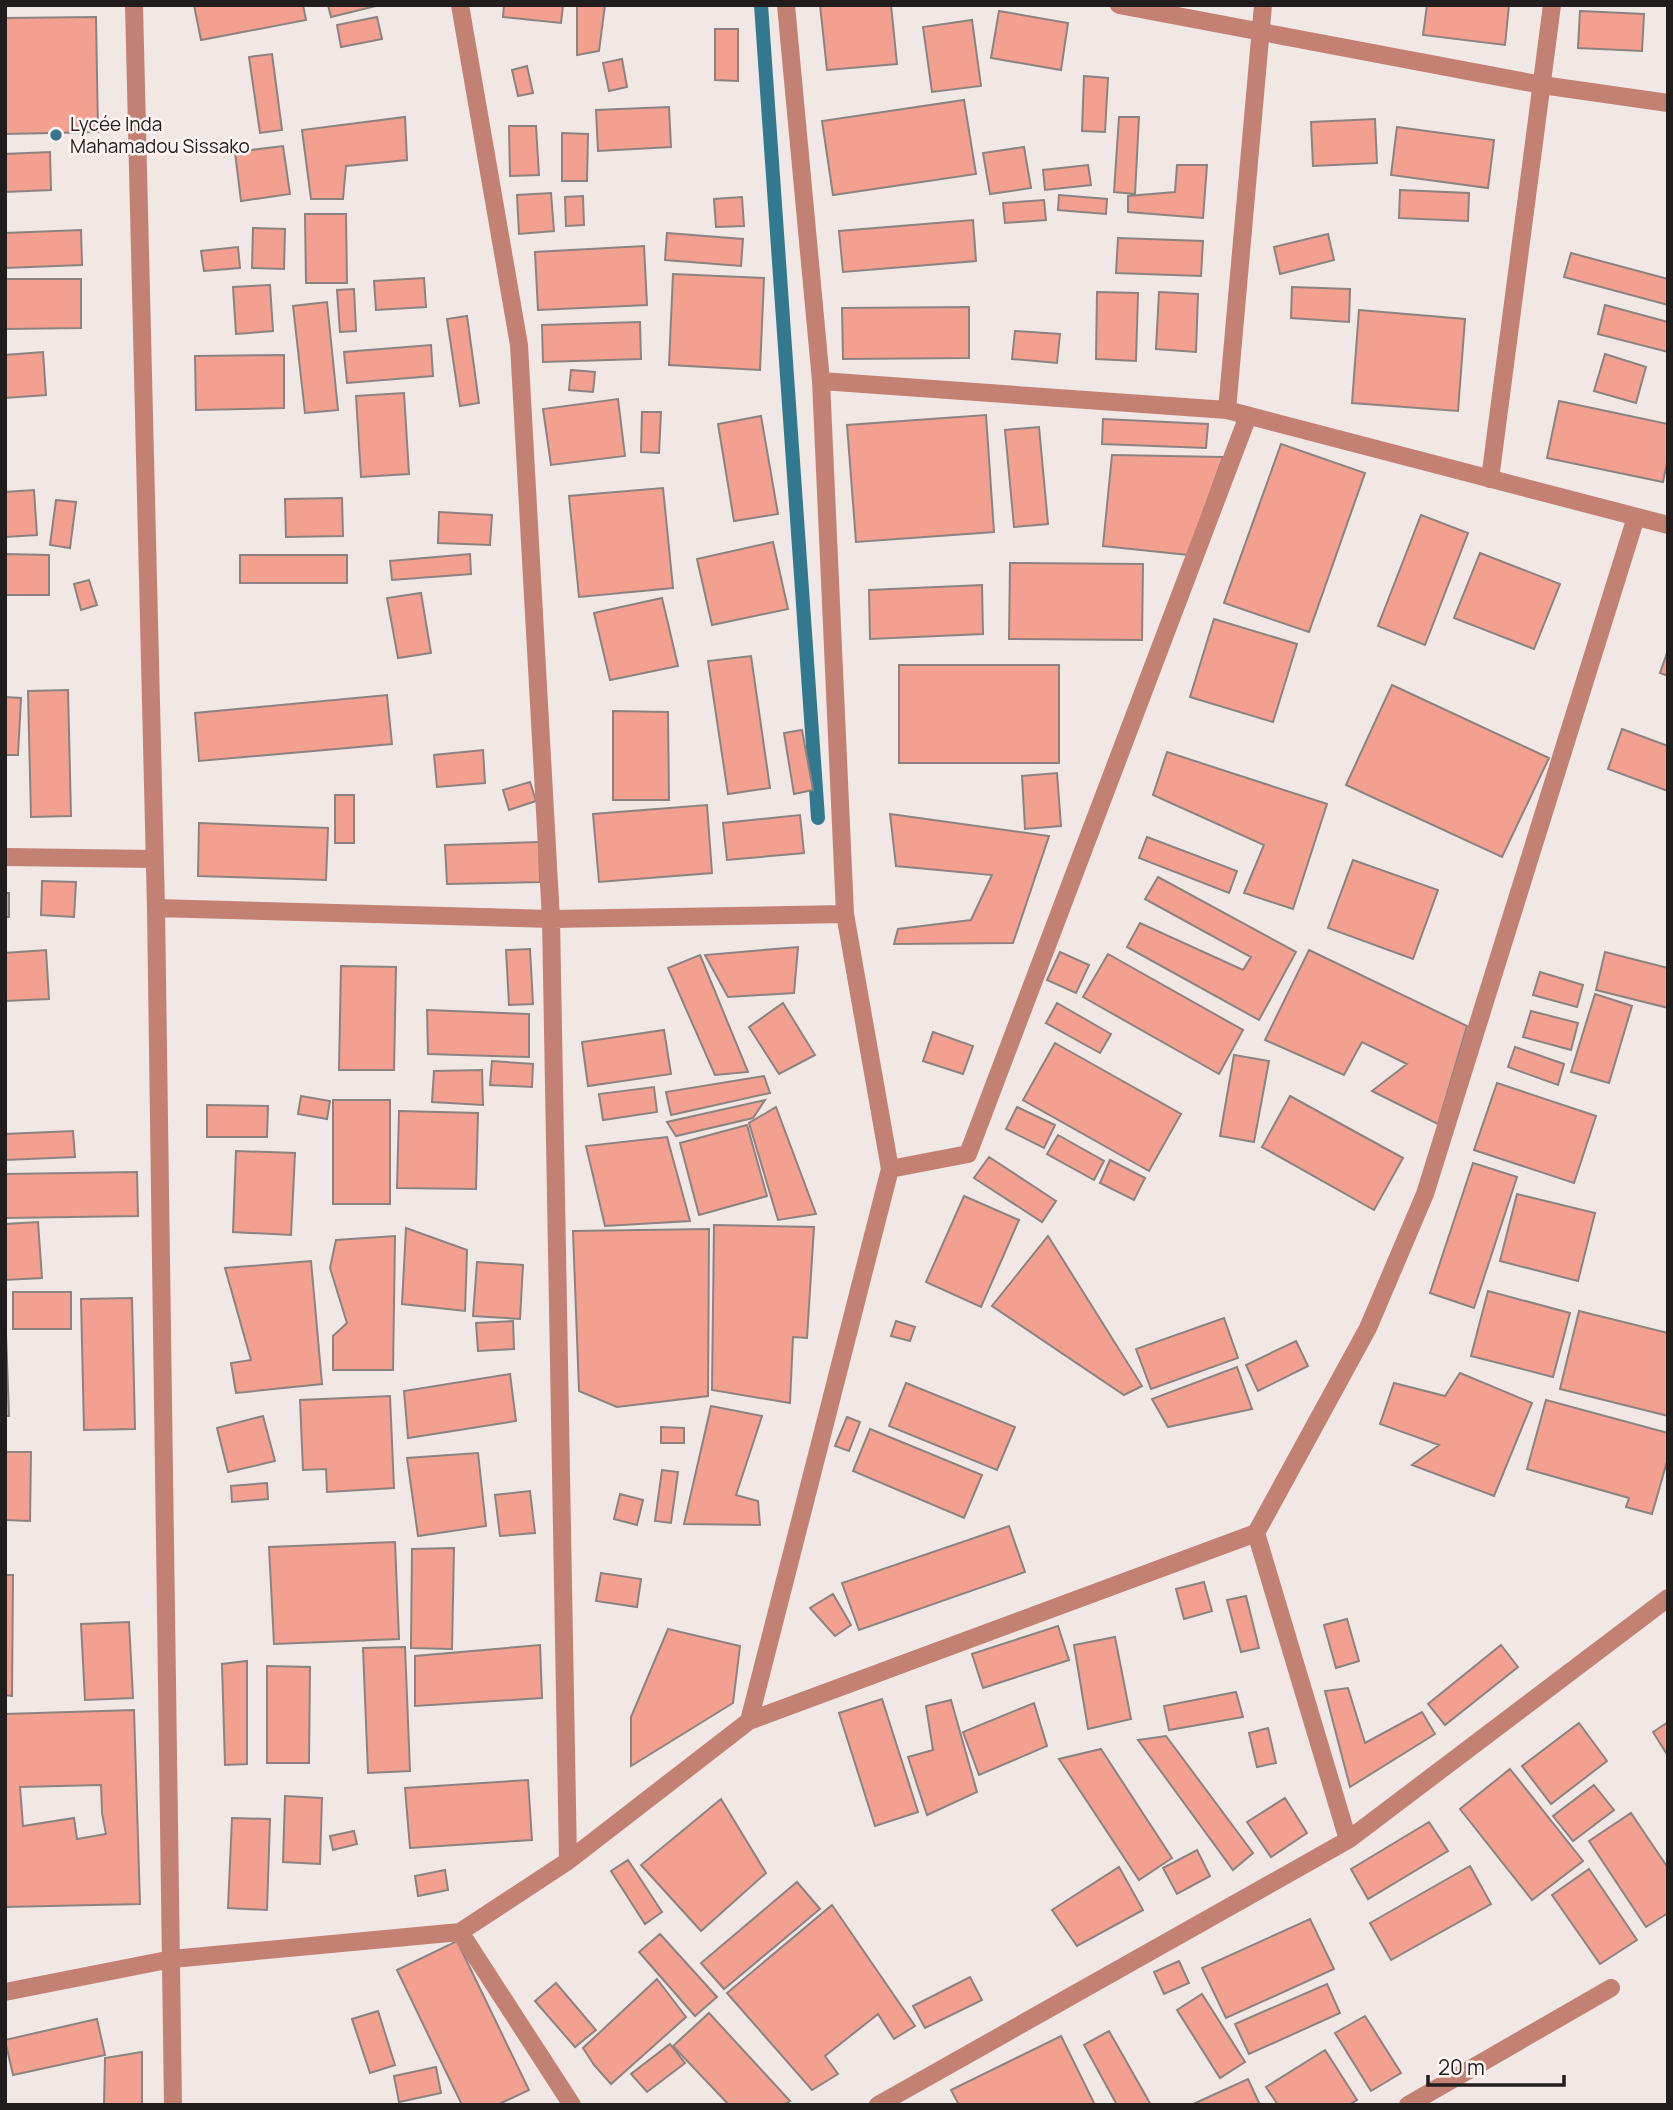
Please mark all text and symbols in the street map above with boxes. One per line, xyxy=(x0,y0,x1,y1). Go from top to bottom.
place label: Lycée Inda Mahamadou Sissako xyxy=(70,111,250,159)
marker: Lycée Inda Mahamadou Sissako xyxy=(48,127,64,143)
scale bar xyxy=(1428,2044,1564,2088)
text: 20 m xyxy=(1438,2053,1485,2081)

